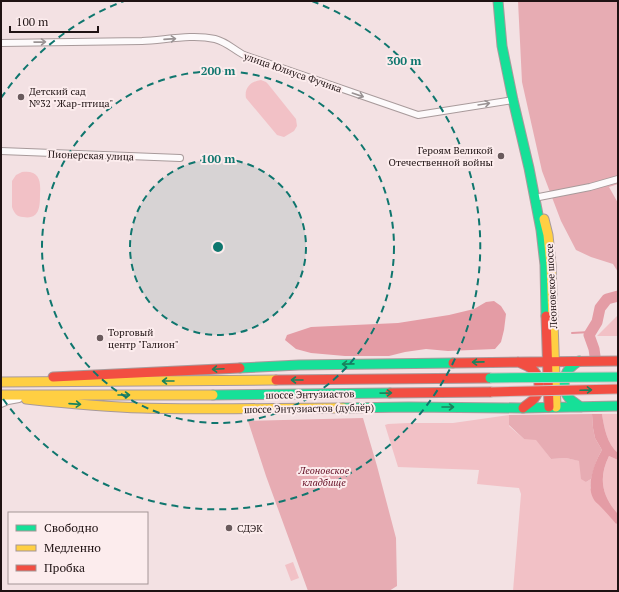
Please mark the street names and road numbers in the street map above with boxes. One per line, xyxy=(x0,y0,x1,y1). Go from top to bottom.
street label: улица Юлиуса Фучика xyxy=(241,49,344,95)
street label: Пионерская улица xyxy=(48,148,134,163)
street label: Леоновское шоссе xyxy=(543,243,560,330)
street label: шоссе Энтузиастов xyxy=(265,387,355,402)
street label: шоссе Энтузиастов (дублёр) xyxy=(244,401,374,416)

